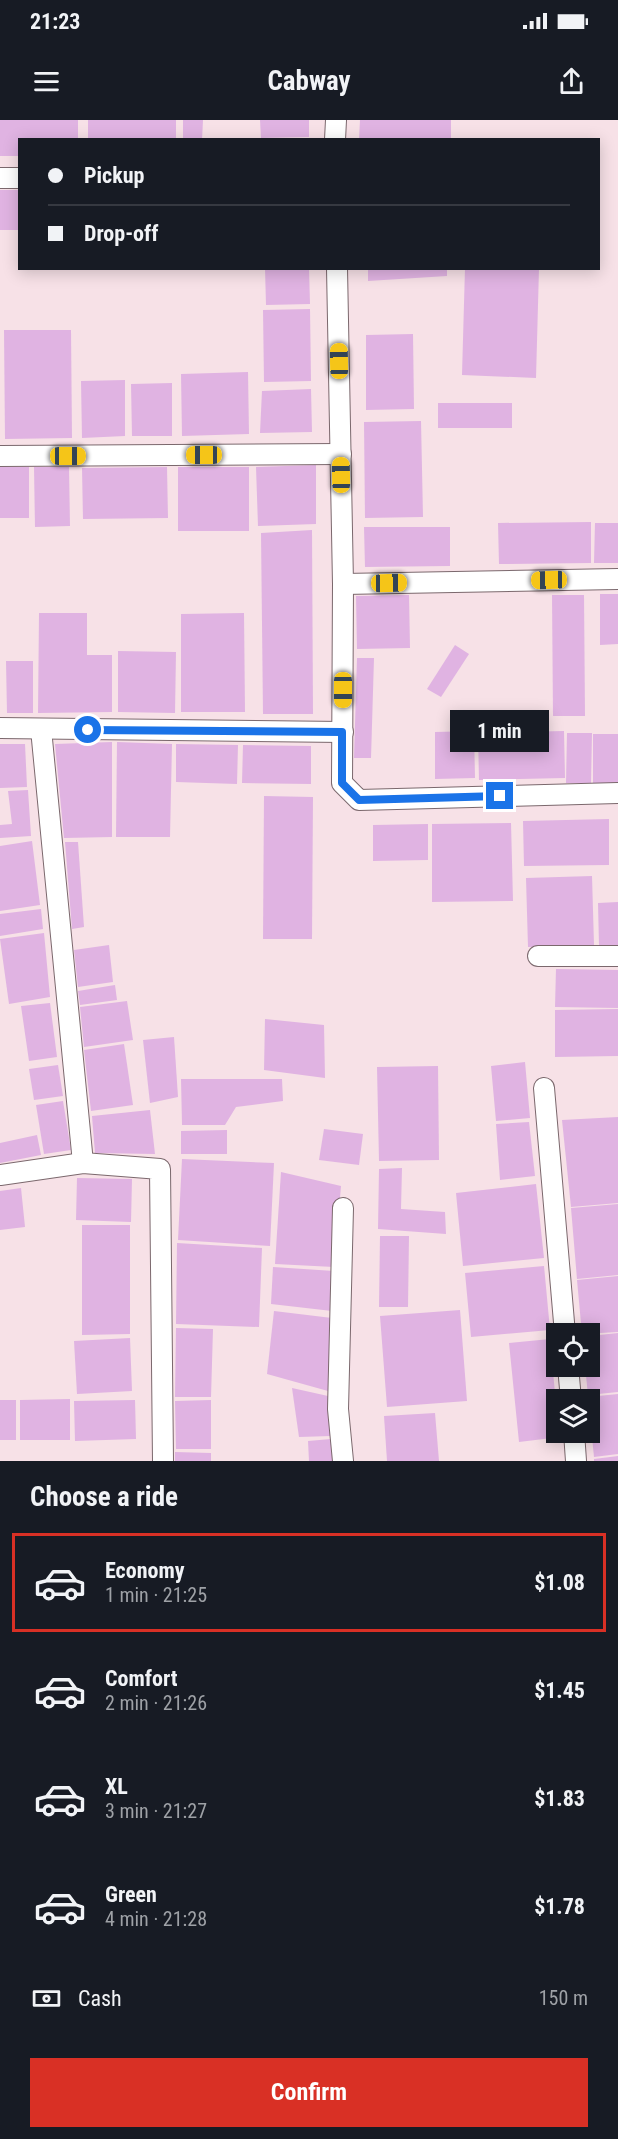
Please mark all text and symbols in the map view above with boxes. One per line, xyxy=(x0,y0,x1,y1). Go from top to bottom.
text: 21:23 xyxy=(30,9,81,34)
icon: menu xyxy=(30,65,63,98)
text: Cabway xyxy=(267,65,351,97)
icon: share xyxy=(555,65,588,98)
text: Pickup xyxy=(84,163,144,188)
text: Drop-off xyxy=(84,221,158,246)
car xyxy=(330,343,348,379)
car xyxy=(186,446,222,464)
car xyxy=(50,447,86,465)
car xyxy=(332,457,350,493)
car xyxy=(531,571,567,589)
car xyxy=(371,574,407,592)
car xyxy=(334,672,352,708)
callout: 1 min xyxy=(450,709,550,751)
route start xyxy=(74,716,101,743)
text: 1 min xyxy=(477,719,522,743)
route end xyxy=(486,782,513,809)
map controls xyxy=(546,1323,600,1443)
button: locate xyxy=(546,1323,600,1377)
button: layers xyxy=(546,1389,600,1443)
text: Choose a ride xyxy=(30,1481,178,1513)
icon: car xyxy=(33,1556,87,1610)
text: Economy xyxy=(105,1558,185,1583)
text: $1.08 xyxy=(534,1570,585,1595)
text: 1 min · 21:25 xyxy=(105,1583,207,1607)
icon: car xyxy=(33,1664,87,1718)
text: Comfort xyxy=(105,1666,178,1691)
text: $1.45 xyxy=(534,1678,585,1703)
text: 2 min · 21:26 xyxy=(105,1691,207,1715)
icon: car xyxy=(33,1772,87,1826)
text: XL xyxy=(105,1774,128,1799)
text: $1.83 xyxy=(534,1786,585,1811)
text: 3 min · 21:27 xyxy=(105,1799,207,1823)
icon: car xyxy=(33,1880,87,1934)
text: Green xyxy=(105,1882,157,1907)
text: $1.78 xyxy=(534,1894,585,1919)
text: 4 min · 21:28 xyxy=(105,1907,207,1931)
icon: cash xyxy=(30,1982,63,2015)
text: Cash xyxy=(78,1986,122,2011)
text: 150 m xyxy=(539,1986,588,2010)
button: Confirm xyxy=(30,2058,588,2127)

